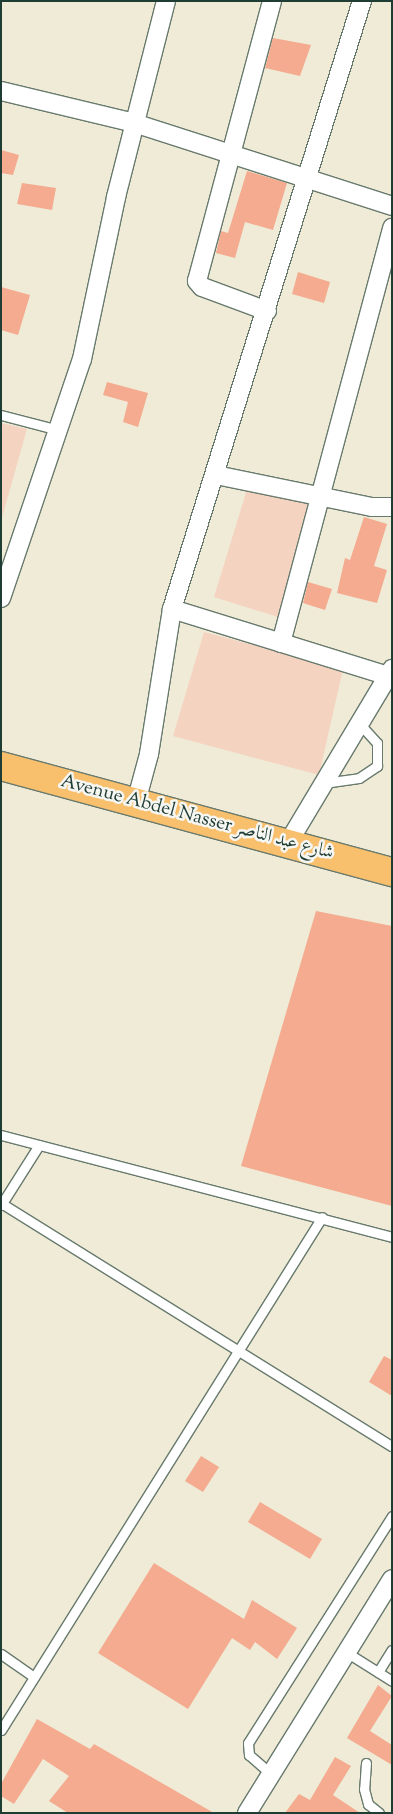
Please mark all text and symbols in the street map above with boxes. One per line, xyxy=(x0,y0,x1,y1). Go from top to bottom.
street label: Avenue Abdel Nasser شارع عبد الناصر xyxy=(58,771,336,865)

